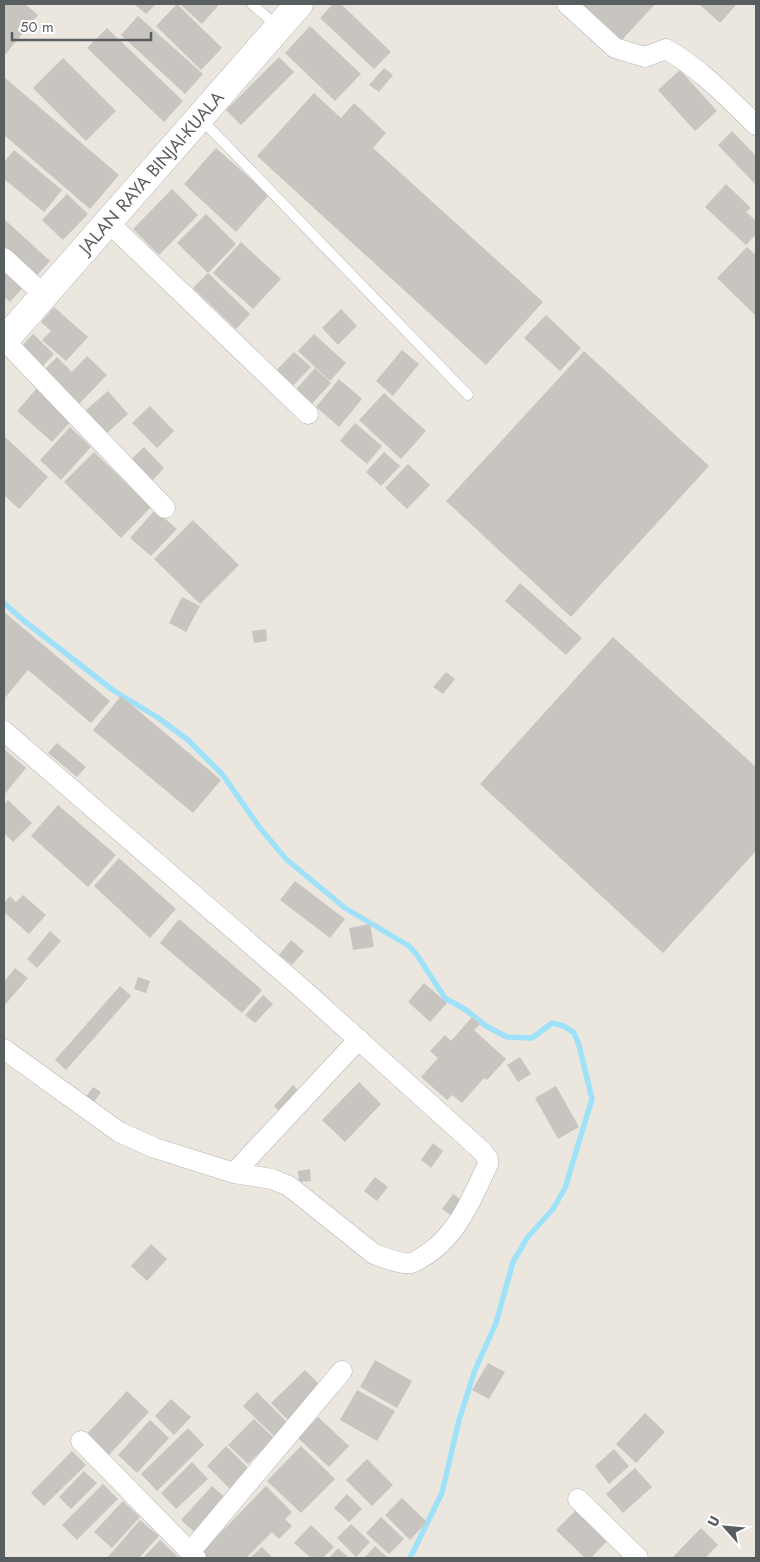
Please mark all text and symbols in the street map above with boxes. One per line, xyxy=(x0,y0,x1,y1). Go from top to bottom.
scale bar xyxy=(12,10,151,42)
text: 50 m xyxy=(20,16,54,38)
street label: JALAN RAYA BINJAI-KUALA xyxy=(72,85,230,261)
north arrow xyxy=(700,1502,750,1552)
text: U xyxy=(702,1512,725,1530)

